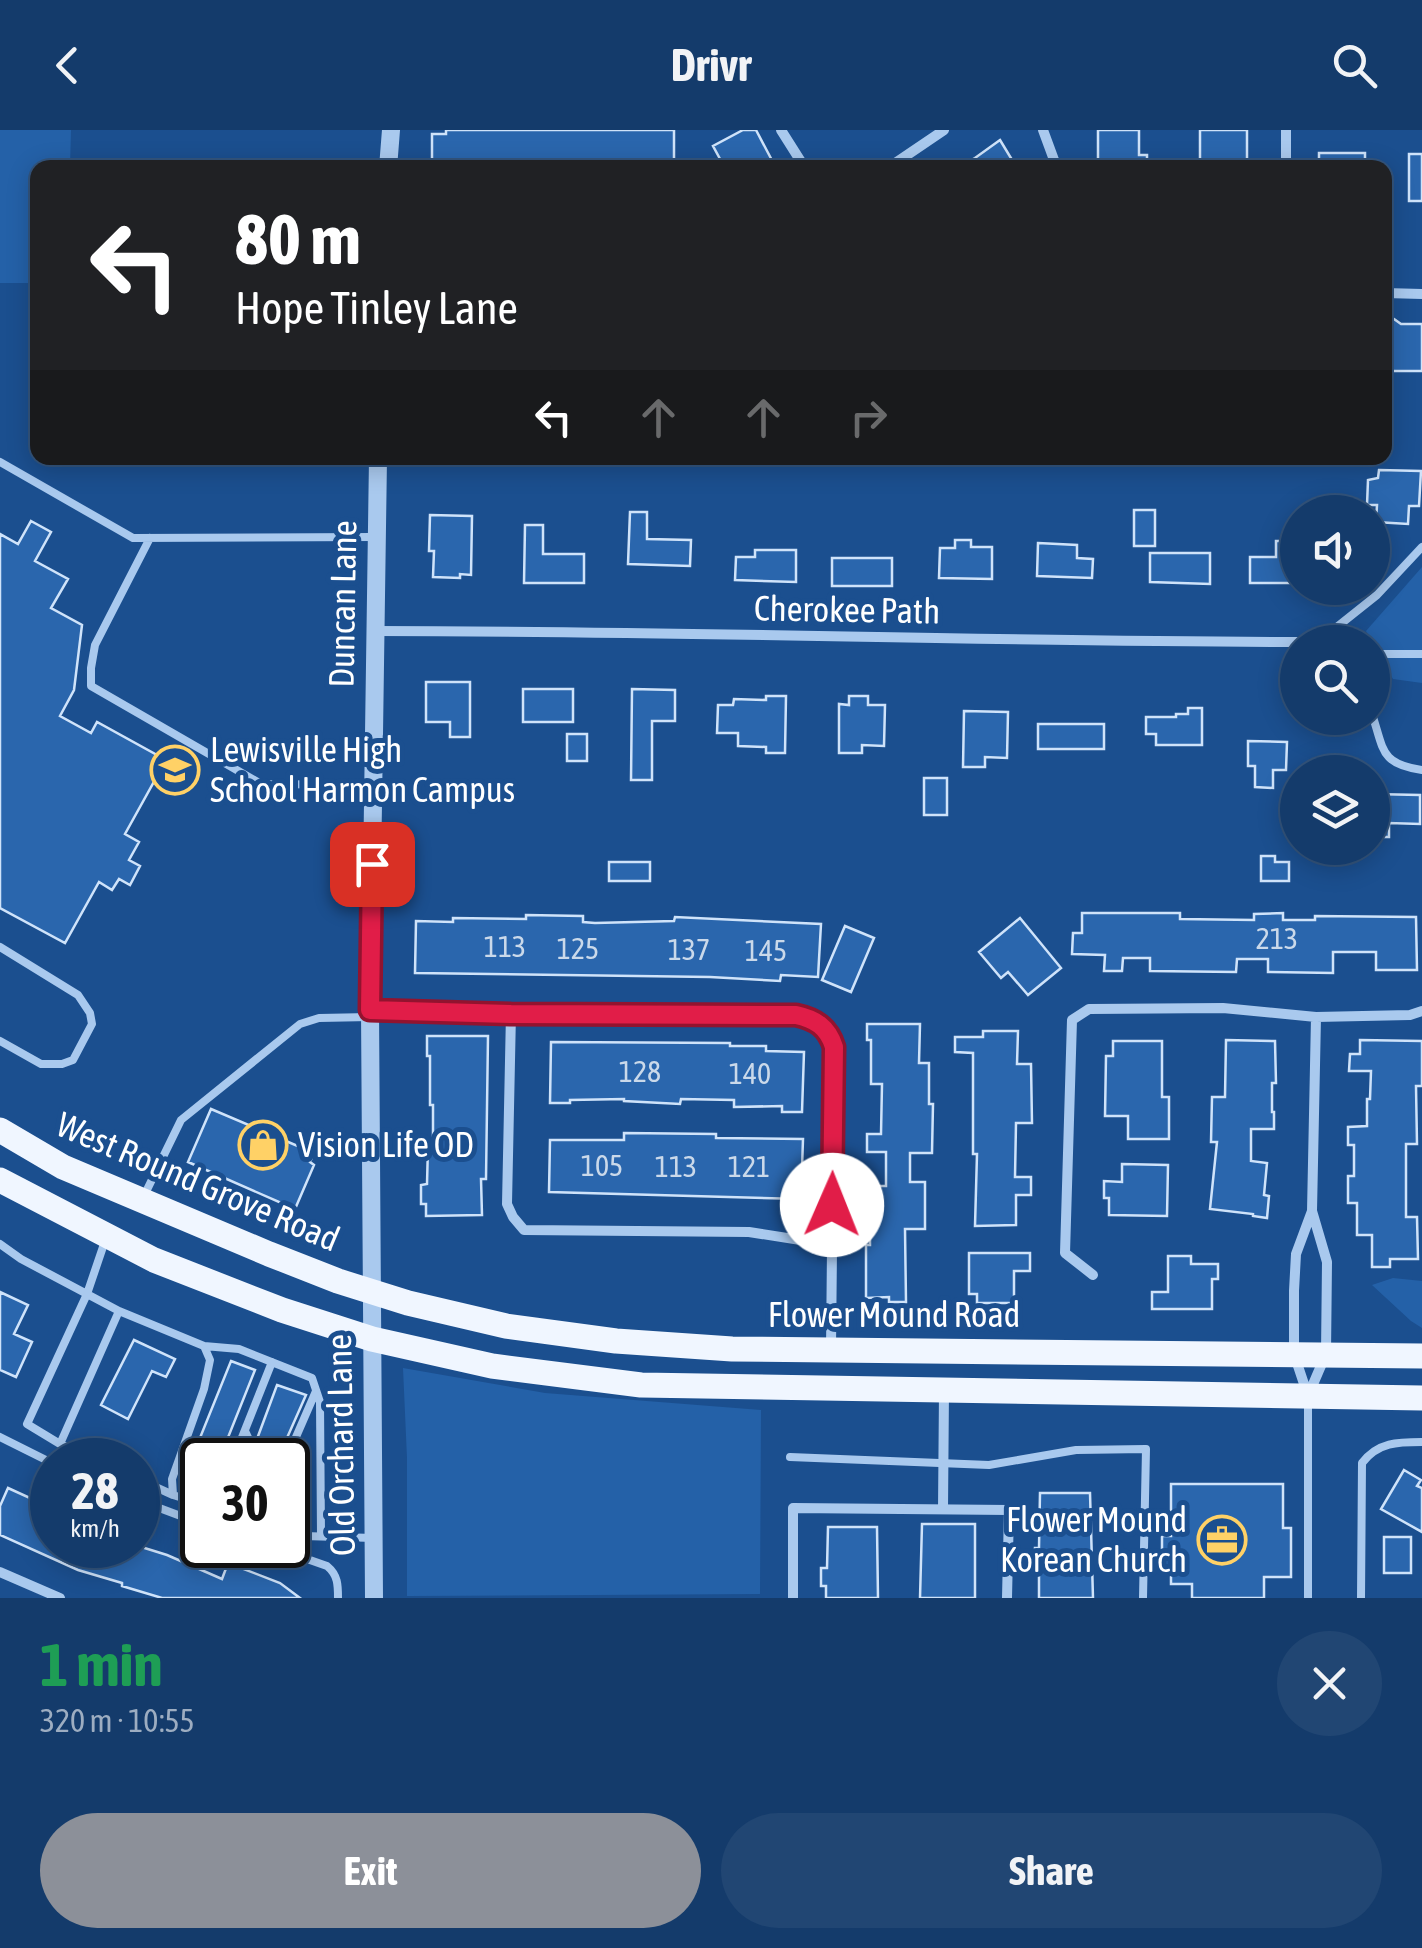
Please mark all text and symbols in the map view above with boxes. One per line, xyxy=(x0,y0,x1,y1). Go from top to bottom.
icon: back xyxy=(40,38,95,93)
icon: search xyxy=(1327,38,1382,93)
text: Drivr xyxy=(671,39,751,91)
text: 80 m xyxy=(235,199,361,279)
icon: left xyxy=(70,200,200,330)
text: Hope Tinley Lane xyxy=(235,282,518,334)
icon: left xyxy=(526,390,581,445)
icon: ahead xyxy=(631,390,686,445)
icon: ahead xyxy=(736,390,791,445)
icon: right xyxy=(841,390,896,445)
map controls xyxy=(1280,495,1390,865)
button: sound xyxy=(1280,495,1390,605)
street label: Duncan Lane xyxy=(321,520,363,688)
street label: Cherokee Path xyxy=(754,587,940,631)
button: search xyxy=(1280,625,1390,735)
place label: Lewisville High School Harmon Campus xyxy=(210,729,515,809)
school or university icon: Lewisville High School Harmon Campus xyxy=(149,744,201,796)
button: layers xyxy=(1280,755,1390,865)
pin xyxy=(330,822,415,907)
icon: arrive xyxy=(345,837,400,892)
house number: 213 xyxy=(1256,921,1298,955)
house number: 113 xyxy=(484,929,526,963)
house number: 125 xyxy=(557,931,599,965)
house number: 137 xyxy=(668,932,710,966)
house number: 145 xyxy=(745,933,787,967)
house number: 128 xyxy=(619,1054,661,1088)
house number: 140 xyxy=(729,1056,771,1090)
street label: West Round Grove Road xyxy=(51,1103,346,1259)
shop icon: Vision Life OD xyxy=(237,1119,289,1171)
place label: Vision Life OD xyxy=(298,1124,474,1164)
house number: 105 xyxy=(581,1148,623,1182)
house number: 113 xyxy=(655,1149,697,1183)
house number: 121 xyxy=(728,1149,770,1183)
position arrow xyxy=(780,1153,884,1257)
street label: Flower Mound Road xyxy=(768,1294,1020,1334)
street label: Old Orchard Lane xyxy=(318,1334,362,1556)
speed limit sign: 30 xyxy=(180,1438,310,1568)
text: 28 xyxy=(71,1462,118,1520)
place label: Flower Mound Korean Church xyxy=(1000,1499,1187,1579)
text: km/h xyxy=(70,1514,120,1542)
office icon: Flower Mound Korean Church xyxy=(1196,1514,1248,1566)
text: 1 min xyxy=(40,1630,163,1699)
button: close xyxy=(1277,1631,1382,1736)
text: 320 m · 10:55 xyxy=(40,1702,195,1739)
button: Exit xyxy=(40,1813,701,1928)
button: Share xyxy=(721,1813,1382,1928)

